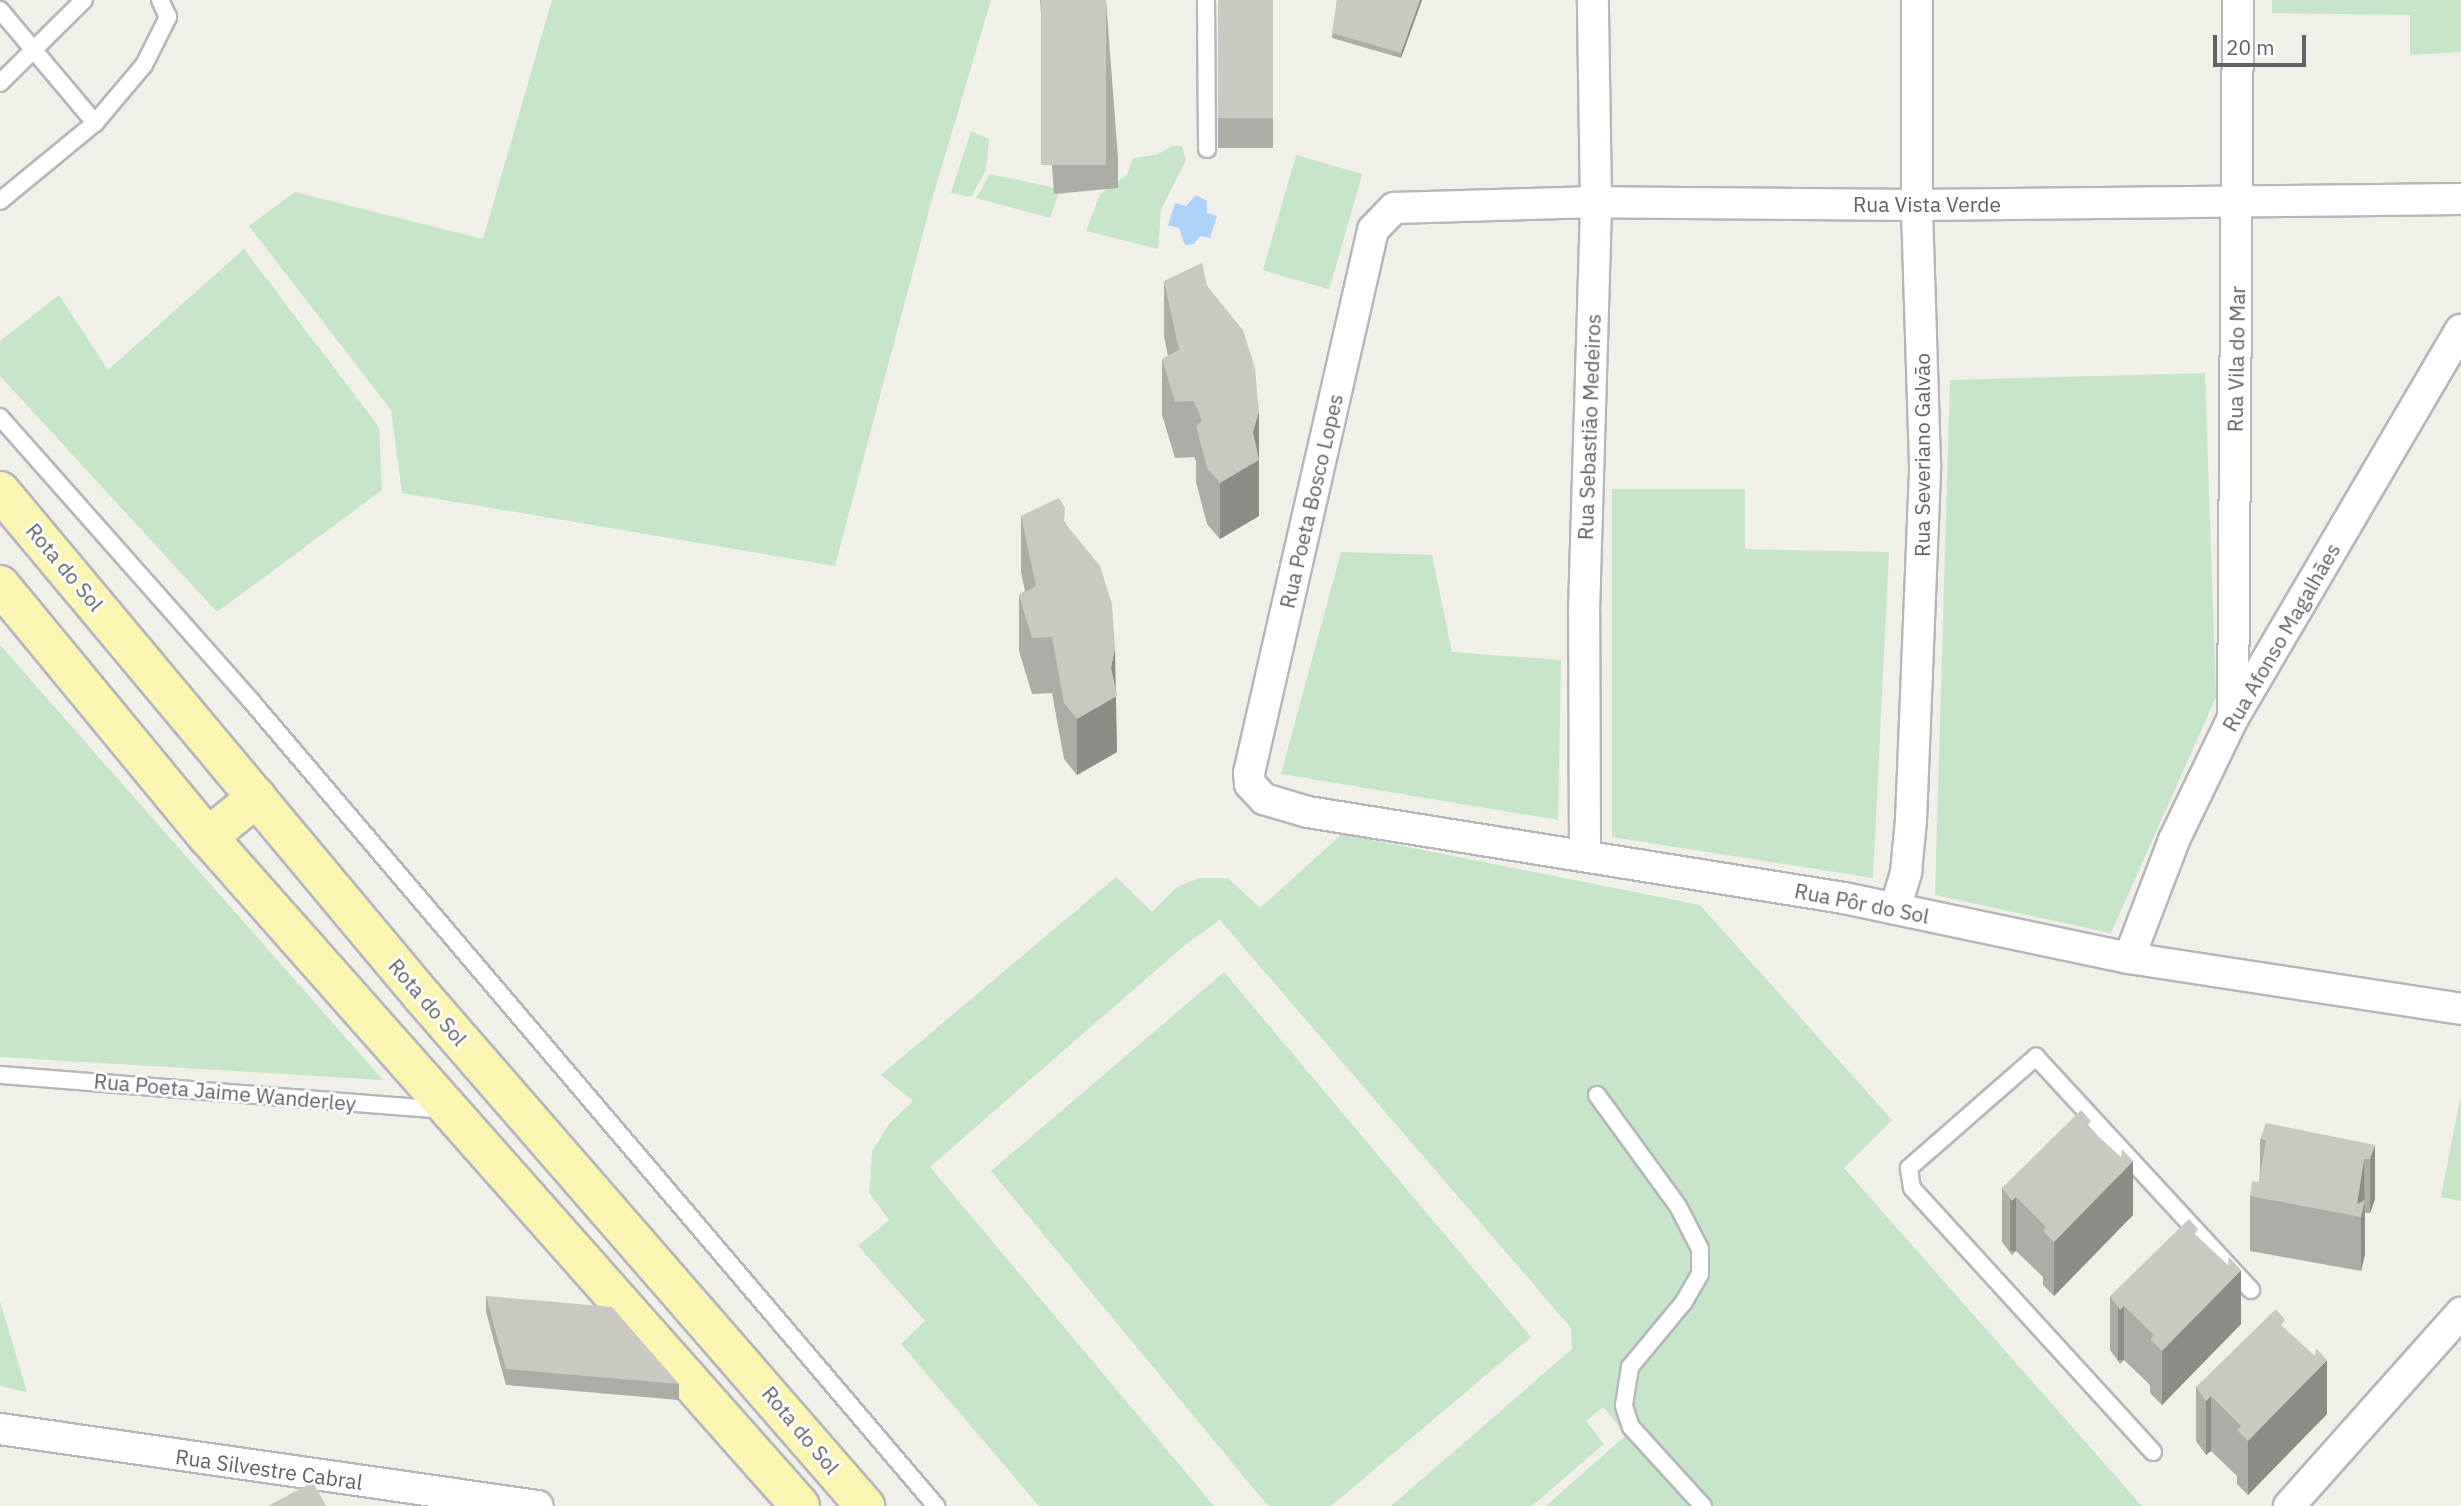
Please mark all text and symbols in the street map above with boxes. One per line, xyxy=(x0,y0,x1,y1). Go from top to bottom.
scale bar xyxy=(2216,21,2309,65)
text: 20 m xyxy=(2226,33,2275,61)
street label: Rua Vista Verde xyxy=(1853,191,2001,217)
street label: Rua Vila do Mar xyxy=(2222,286,2250,432)
street label: Rua Sebastião Medeiros xyxy=(1572,313,1606,541)
street label: Rua Severiano Galvão xyxy=(1909,353,1935,557)
street label: Rua Poeta Bosco Lopes xyxy=(1274,391,1348,611)
street label: Rota do Sol xyxy=(21,518,109,616)
street label: Rua Afonso Magalhães xyxy=(2217,538,2345,736)
street label: Rua Pôr do Sol xyxy=(1792,878,1932,928)
street label: Rota do Sol xyxy=(383,953,473,1051)
street label: Rua Poeta Jaime Wanderley xyxy=(93,1068,357,1116)
street label: Rota do Sol xyxy=(757,1381,845,1479)
street label: Rua Silvestre Cabral xyxy=(174,1443,364,1495)

